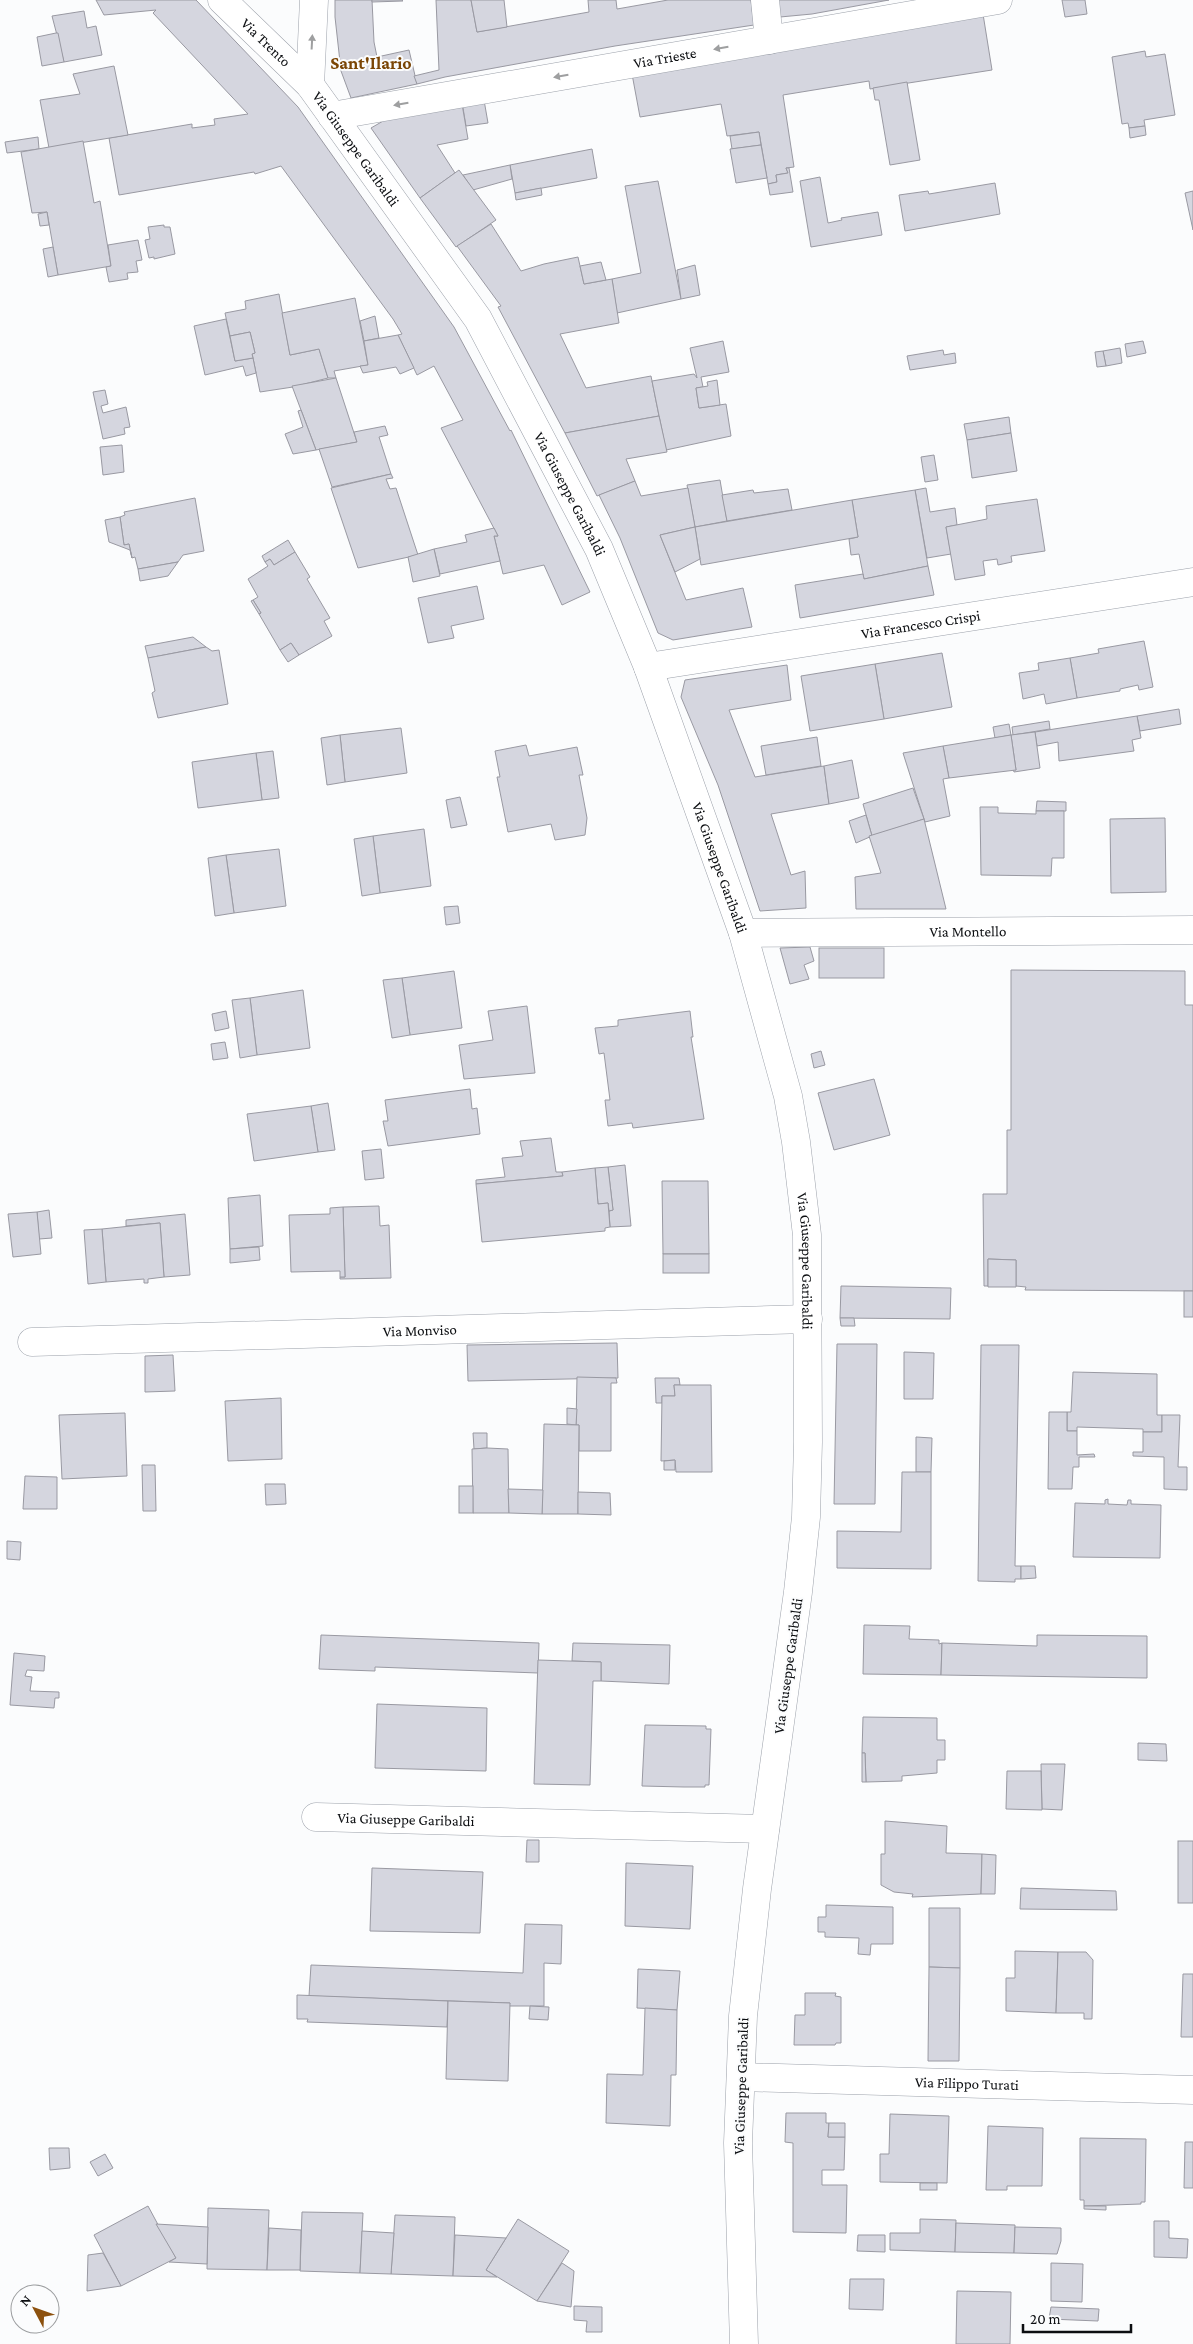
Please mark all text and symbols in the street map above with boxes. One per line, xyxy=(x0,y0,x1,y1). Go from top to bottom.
street label: Via Trento xyxy=(238,15,294,70)
one-way arrow xyxy=(308,34,316,50)
street label: Via Trieste xyxy=(632,45,698,71)
one-way arrow xyxy=(713,45,729,53)
district label: Sant'Ilario xyxy=(330,53,412,73)
one-way arrow xyxy=(553,72,569,80)
street label: Via Giuseppe Garibaldi xyxy=(309,88,402,209)
one-way arrow xyxy=(393,100,409,108)
street label: Via Giuseppe Garibaldi xyxy=(531,429,609,558)
street label: Via Francesco Crispi xyxy=(860,607,981,642)
street label: Via Giuseppe Garibaldi xyxy=(689,800,750,935)
street label: Via Montello xyxy=(930,923,1006,940)
street label: Via Giuseppe Garibaldi xyxy=(794,1192,815,1330)
street label: Via Monviso xyxy=(383,1321,457,1340)
street label: Via Giuseppe Garibaldi xyxy=(771,1597,806,1735)
street label: Via Giuseppe Garibaldi xyxy=(337,1810,475,1829)
street label: Via Giuseppe Garibaldi xyxy=(731,2017,752,2155)
street label: Via Filippo Turati xyxy=(915,2074,1019,2093)
north arrow xyxy=(10,2284,60,2334)
text: N xyxy=(16,2291,35,2309)
scale bar xyxy=(1023,2302,1130,2334)
text: 20 m xyxy=(1030,2311,1061,2327)

